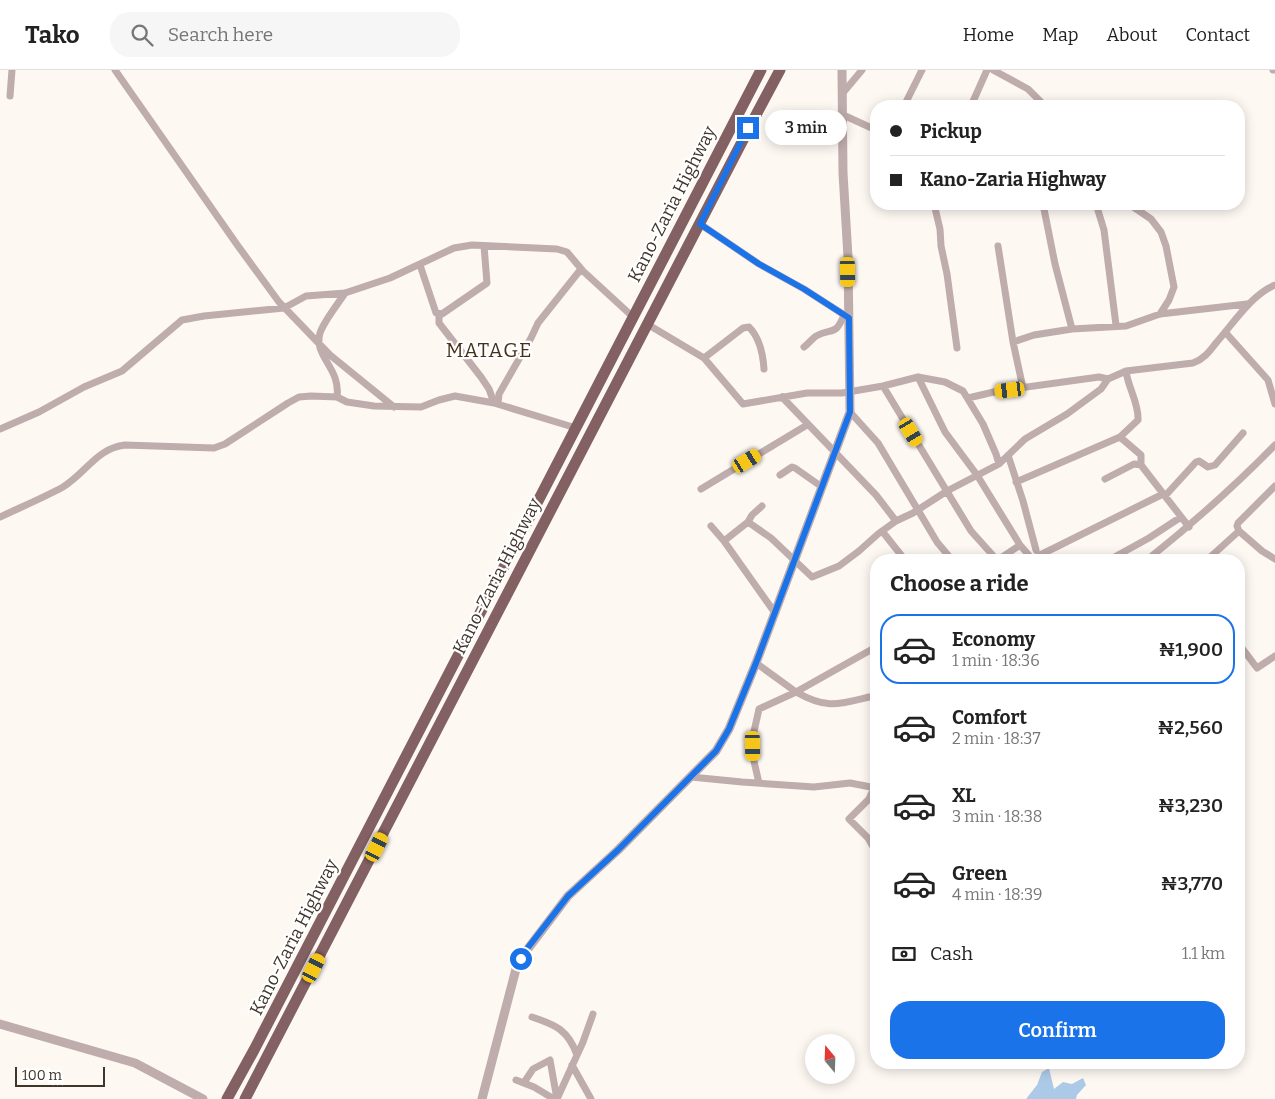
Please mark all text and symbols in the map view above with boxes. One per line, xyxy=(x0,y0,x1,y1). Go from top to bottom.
search box xyxy=(110,12,460,57)
text: Tako xyxy=(25,21,80,49)
icon: search xyxy=(128,21,156,49)
text: Search here xyxy=(168,23,273,46)
text: Home xyxy=(963,24,1014,46)
text: Map xyxy=(1042,24,1078,46)
text: About xyxy=(1106,24,1157,46)
text: Contact xyxy=(1185,24,1250,46)
callout: 3 min xyxy=(766,110,848,146)
route end xyxy=(737,117,759,139)
text: 3 min xyxy=(785,118,827,137)
text: Pickup xyxy=(920,120,982,143)
street label: Kano-Zaria Highway xyxy=(623,122,721,286)
text: Kano-Zaria Highway xyxy=(920,168,1106,191)
car xyxy=(840,257,855,287)
district label: MATAGE xyxy=(446,338,532,362)
car xyxy=(994,381,1025,399)
car xyxy=(896,415,925,449)
car xyxy=(730,447,763,475)
street label: Kano-Zaria Highway xyxy=(448,494,546,658)
text: Choose a ride xyxy=(890,570,1029,597)
icon: car xyxy=(892,627,937,672)
text: Economy xyxy=(952,628,1035,651)
text: ₦1,900 xyxy=(1158,638,1223,661)
text: 1 min · 18:36 xyxy=(952,651,1040,670)
icon: car xyxy=(892,705,937,750)
text: Comfort xyxy=(952,706,1027,729)
text: ₦2,560 xyxy=(1157,716,1223,739)
text: 2 min · 18:37 xyxy=(952,729,1040,748)
car xyxy=(745,731,760,761)
icon: car xyxy=(892,783,937,828)
text: XL xyxy=(952,784,976,807)
text: ₦3,230 xyxy=(1158,794,1223,817)
text: 3 min · 18:38 xyxy=(952,807,1042,826)
car xyxy=(363,830,390,864)
street label: Kano-Zaria Highway xyxy=(245,855,343,1019)
icon: car xyxy=(892,861,937,906)
text: Green xyxy=(952,862,1007,885)
text: ₦3,770 xyxy=(1161,872,1223,895)
text: 4 min · 18:39 xyxy=(952,885,1042,904)
icon: cash xyxy=(890,940,918,968)
text: Cash xyxy=(930,942,973,965)
text: 1.1 km xyxy=(1182,944,1225,963)
route start xyxy=(510,948,532,970)
car xyxy=(300,951,327,985)
button: Confirm xyxy=(890,1001,1225,1059)
north arrow xyxy=(805,1034,855,1084)
map controls xyxy=(805,1034,855,1084)
scale bar xyxy=(15,1064,105,1087)
text: 100 m xyxy=(22,1067,62,1084)

